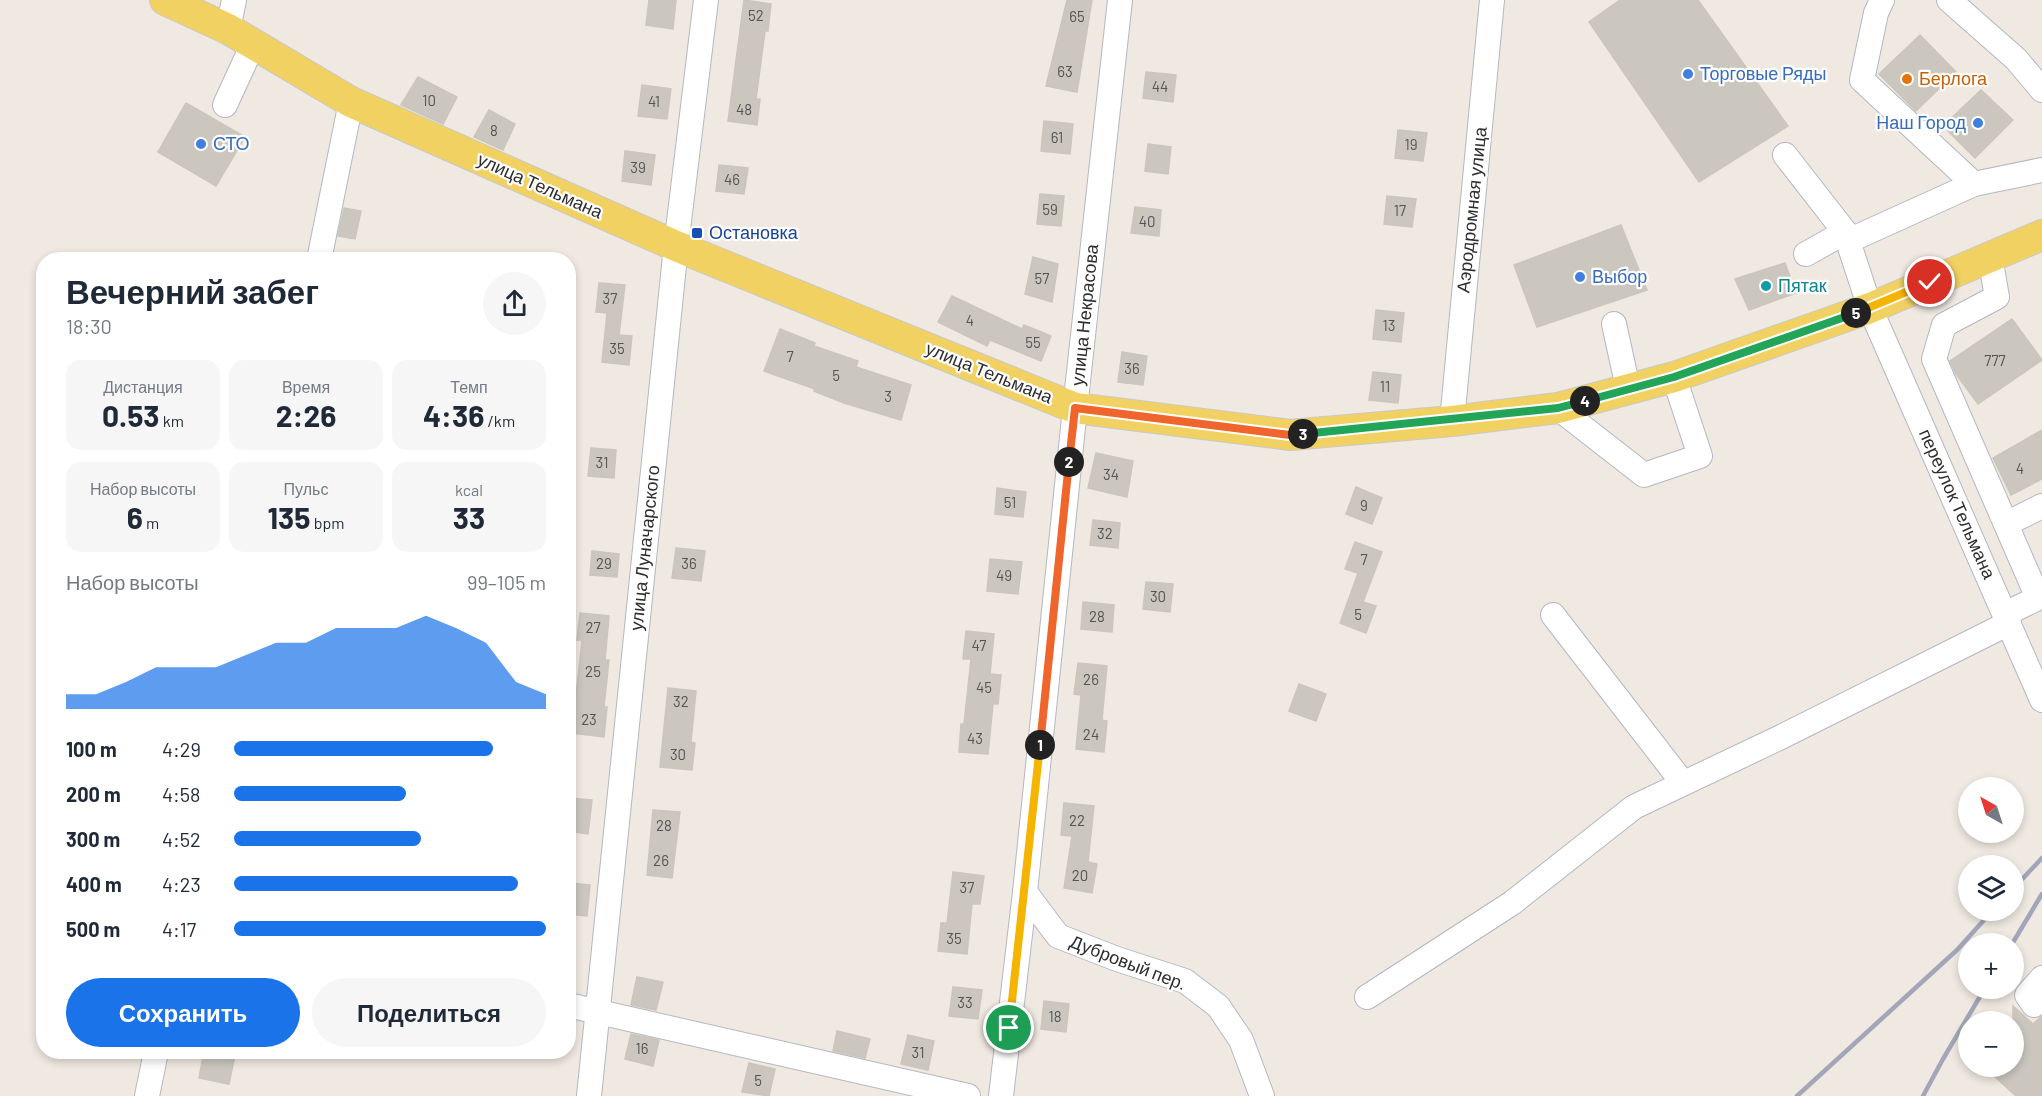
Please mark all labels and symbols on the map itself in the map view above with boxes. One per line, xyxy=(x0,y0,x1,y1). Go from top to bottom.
house number: 52 xyxy=(748,6,764,24)
house number: 65 xyxy=(1069,7,1085,25)
house number: 63 xyxy=(1057,62,1073,80)
place label: Торговые Ряды xyxy=(1700,62,1827,84)
marker: Торговые Ряды xyxy=(1681,67,1695,81)
place label: Берлога xyxy=(1919,67,1988,89)
marker: Берлога xyxy=(1900,72,1914,86)
house number: 44 xyxy=(1152,77,1168,95)
house number: 10 xyxy=(422,91,436,109)
house number: 41 xyxy=(648,92,660,110)
house number: 48 xyxy=(736,100,752,118)
place label: Наш Город xyxy=(1876,111,1966,133)
marker: Наш Город xyxy=(1971,116,1985,130)
house number: 8 xyxy=(490,121,498,139)
street label: Аэродромная улица xyxy=(1451,125,1491,294)
house number: 61 xyxy=(1051,128,1063,146)
place label: СТО xyxy=(213,132,250,154)
house number: 19 xyxy=(1404,135,1418,153)
marker: СТО xyxy=(194,137,208,151)
street label: улица Тельмана xyxy=(474,148,607,223)
house number: 39 xyxy=(630,158,646,176)
house number: 46 xyxy=(724,170,740,188)
house number: 59 xyxy=(1042,200,1058,218)
house number: 17 xyxy=(1394,201,1406,219)
house number: 40 xyxy=(1139,212,1155,230)
place label: Остановка xyxy=(709,221,799,243)
marker: Остановка xyxy=(690,226,704,240)
street label: улица Некрасова xyxy=(1066,242,1102,387)
pin xyxy=(1904,256,1955,307)
place label: Выбор xyxy=(1592,265,1647,287)
house number: 57 xyxy=(1035,269,1049,287)
marker: Выбор xyxy=(1573,270,1587,284)
place label: Пятак xyxy=(1778,274,1827,296)
marker: Пятак xyxy=(1759,279,1773,293)
house number: 37 xyxy=(603,289,617,307)
pin: 5 xyxy=(1841,298,1871,328)
house number: 4 xyxy=(966,311,974,329)
house number: 13 xyxy=(1383,316,1395,334)
house number: 55 xyxy=(1025,333,1041,351)
street label: улица Тельмана xyxy=(923,337,1057,408)
house number: 35 xyxy=(609,339,625,357)
house number: 7 xyxy=(786,347,794,365)
house number: 777 xyxy=(1984,351,2006,369)
house number: 36 xyxy=(1124,359,1140,377)
house number: 5 xyxy=(832,366,840,384)
house number: 11 xyxy=(1380,377,1390,395)
pin: 4 xyxy=(1570,386,1600,416)
house number: 3 xyxy=(884,387,892,405)
pin: 3 xyxy=(1288,419,1318,449)
street label: переулок Тельмана xyxy=(1915,425,2001,583)
pin: 2 xyxy=(1054,447,1084,477)
house number: 31 xyxy=(596,453,608,471)
house number: 4 xyxy=(2016,459,2024,477)
street label: улица Луначарского xyxy=(624,464,664,632)
house number: 34 xyxy=(1103,465,1119,483)
house number: 51 xyxy=(1004,493,1016,511)
house number: 9 xyxy=(1360,496,1368,514)
house number: 32 xyxy=(1097,524,1113,542)
house number: 7 xyxy=(1360,550,1368,568)
house number: 29 xyxy=(596,554,612,572)
house number: 36 xyxy=(681,554,697,572)
house number: 49 xyxy=(996,566,1012,584)
house number: 30 xyxy=(1150,587,1166,605)
house number: 5 xyxy=(1354,605,1362,623)
house number: 28 xyxy=(1089,607,1105,625)
house number: 27 xyxy=(585,618,601,636)
house number: 47 xyxy=(972,636,986,654)
house number: 25 xyxy=(585,662,601,680)
house number: 26 xyxy=(1083,670,1099,688)
house number: 45 xyxy=(976,678,992,696)
house number: 32 xyxy=(673,692,689,710)
house number: 23 xyxy=(581,710,597,728)
house number: 24 xyxy=(1083,725,1099,743)
house number: 43 xyxy=(967,729,983,747)
pin: 1 xyxy=(1025,730,1055,760)
house number: 30 xyxy=(670,745,686,763)
north arrow xyxy=(1958,777,2024,843)
house number: 22 xyxy=(1069,811,1085,829)
house number: 28 xyxy=(656,816,672,834)
house number: 26 xyxy=(653,851,669,869)
house number: 20 xyxy=(1072,866,1088,884)
house number: 37 xyxy=(960,878,974,896)
house number: 35 xyxy=(946,929,962,947)
street label: Дубровый пер. xyxy=(1067,930,1190,994)
house number: 33 xyxy=(957,993,973,1011)
pin xyxy=(983,1002,1034,1053)
house number: 18 xyxy=(1048,1007,1062,1025)
house number: 16 xyxy=(636,1039,648,1057)
house number: 31 xyxy=(912,1043,924,1061)
house number: 5 xyxy=(754,1071,762,1089)

